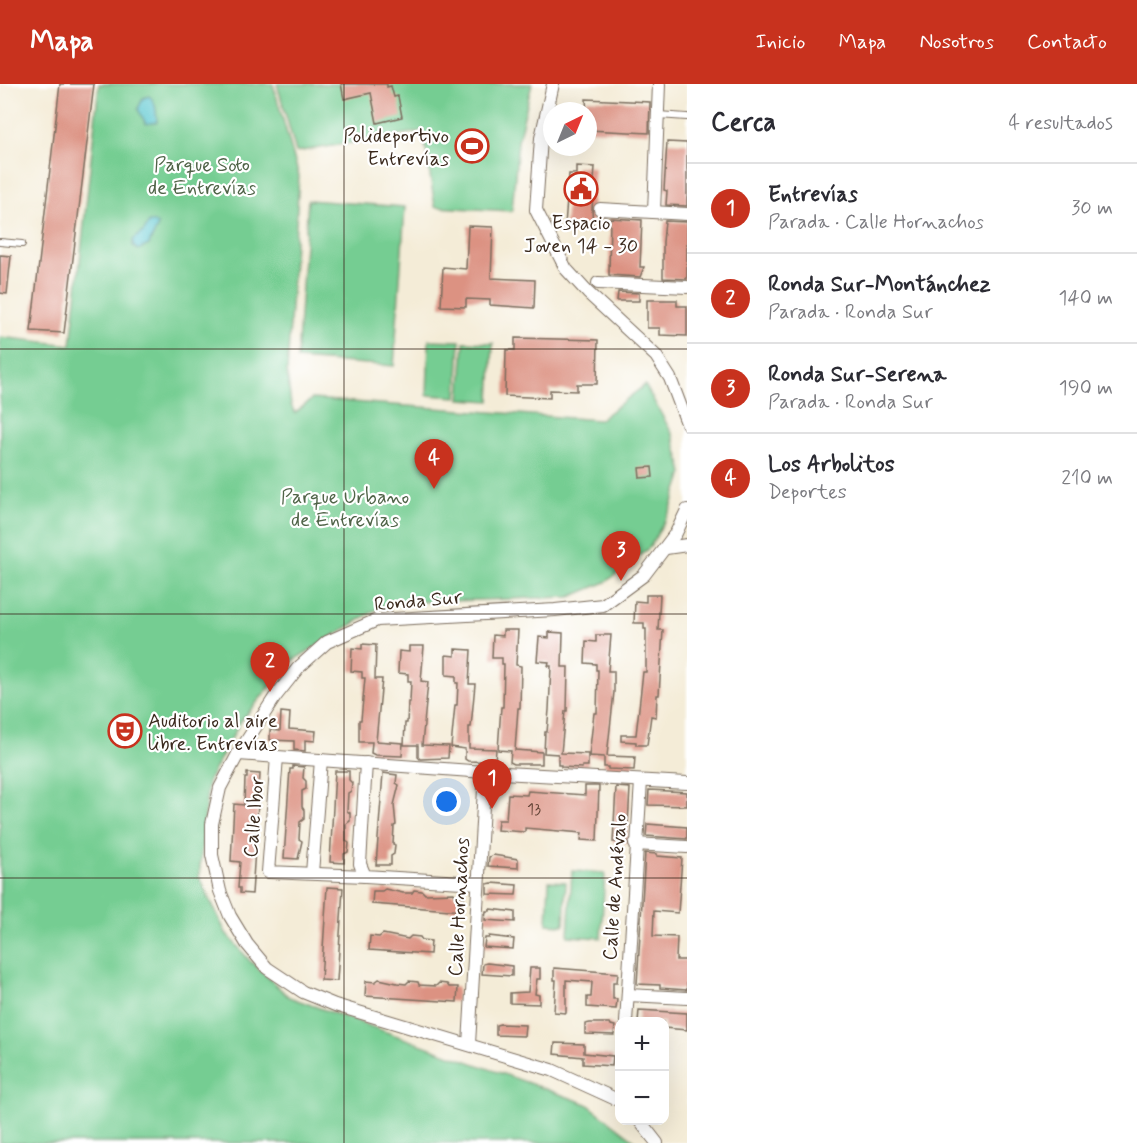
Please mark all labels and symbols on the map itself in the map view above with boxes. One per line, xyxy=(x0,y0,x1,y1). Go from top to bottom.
north arrow xyxy=(543,102,597,156)
place label: Polideportivo Entrevías xyxy=(343,123,449,173)
sports icon: Polideportivo Entrevías xyxy=(454,128,490,164)
park label: Parque Soto de Entrevías xyxy=(148,152,256,202)
public building icon: Espacio Joven 14 - 30 xyxy=(563,171,599,207)
place label: Espacio Joven 14 - 30 xyxy=(524,210,638,260)
pin: 4 xyxy=(414,440,454,489)
park label: Parque Urbano de Entrevías xyxy=(281,484,409,534)
pin: 3 xyxy=(602,532,640,581)
street label: Ronda Sur xyxy=(373,584,464,619)
pin: 2 xyxy=(250,642,290,692)
place label: Auditorio al aire libre. Entrevías xyxy=(148,708,278,758)
theatre icon: Auditorio al aire libre. Entrevías xyxy=(107,713,143,749)
pin: 1 xyxy=(472,760,512,809)
street label: Calle Ibor xyxy=(238,775,272,859)
your location xyxy=(432,787,461,816)
house number: 13 xyxy=(527,799,541,820)
street label: Calle de Andévalo xyxy=(597,813,634,961)
street label: Calle Hornachos xyxy=(442,837,477,977)

